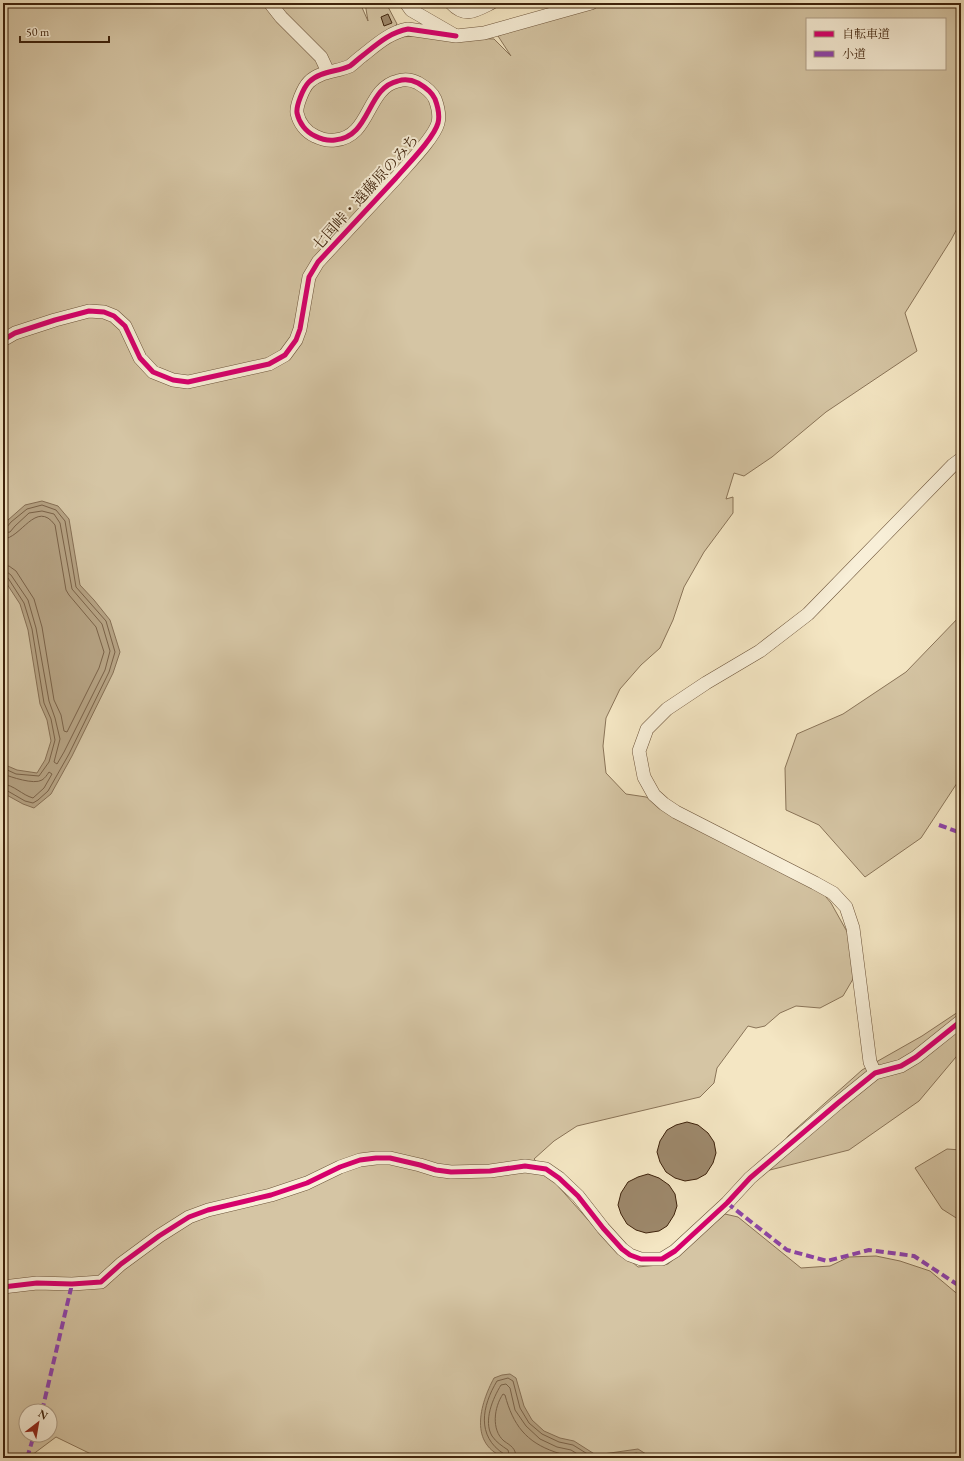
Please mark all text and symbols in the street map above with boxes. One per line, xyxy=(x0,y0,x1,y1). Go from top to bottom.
scale bar xyxy=(20,18,109,44)
legend xyxy=(806,18,946,70)
text: 50 m xyxy=(26,24,50,40)
text: 自転車道 xyxy=(842,26,890,42)
text: 小道 xyxy=(842,46,866,62)
street label: 七国峠・遠藤原のみち xyxy=(308,130,422,254)
north arrow xyxy=(18,1403,58,1443)
text: N xyxy=(36,1406,51,1423)

